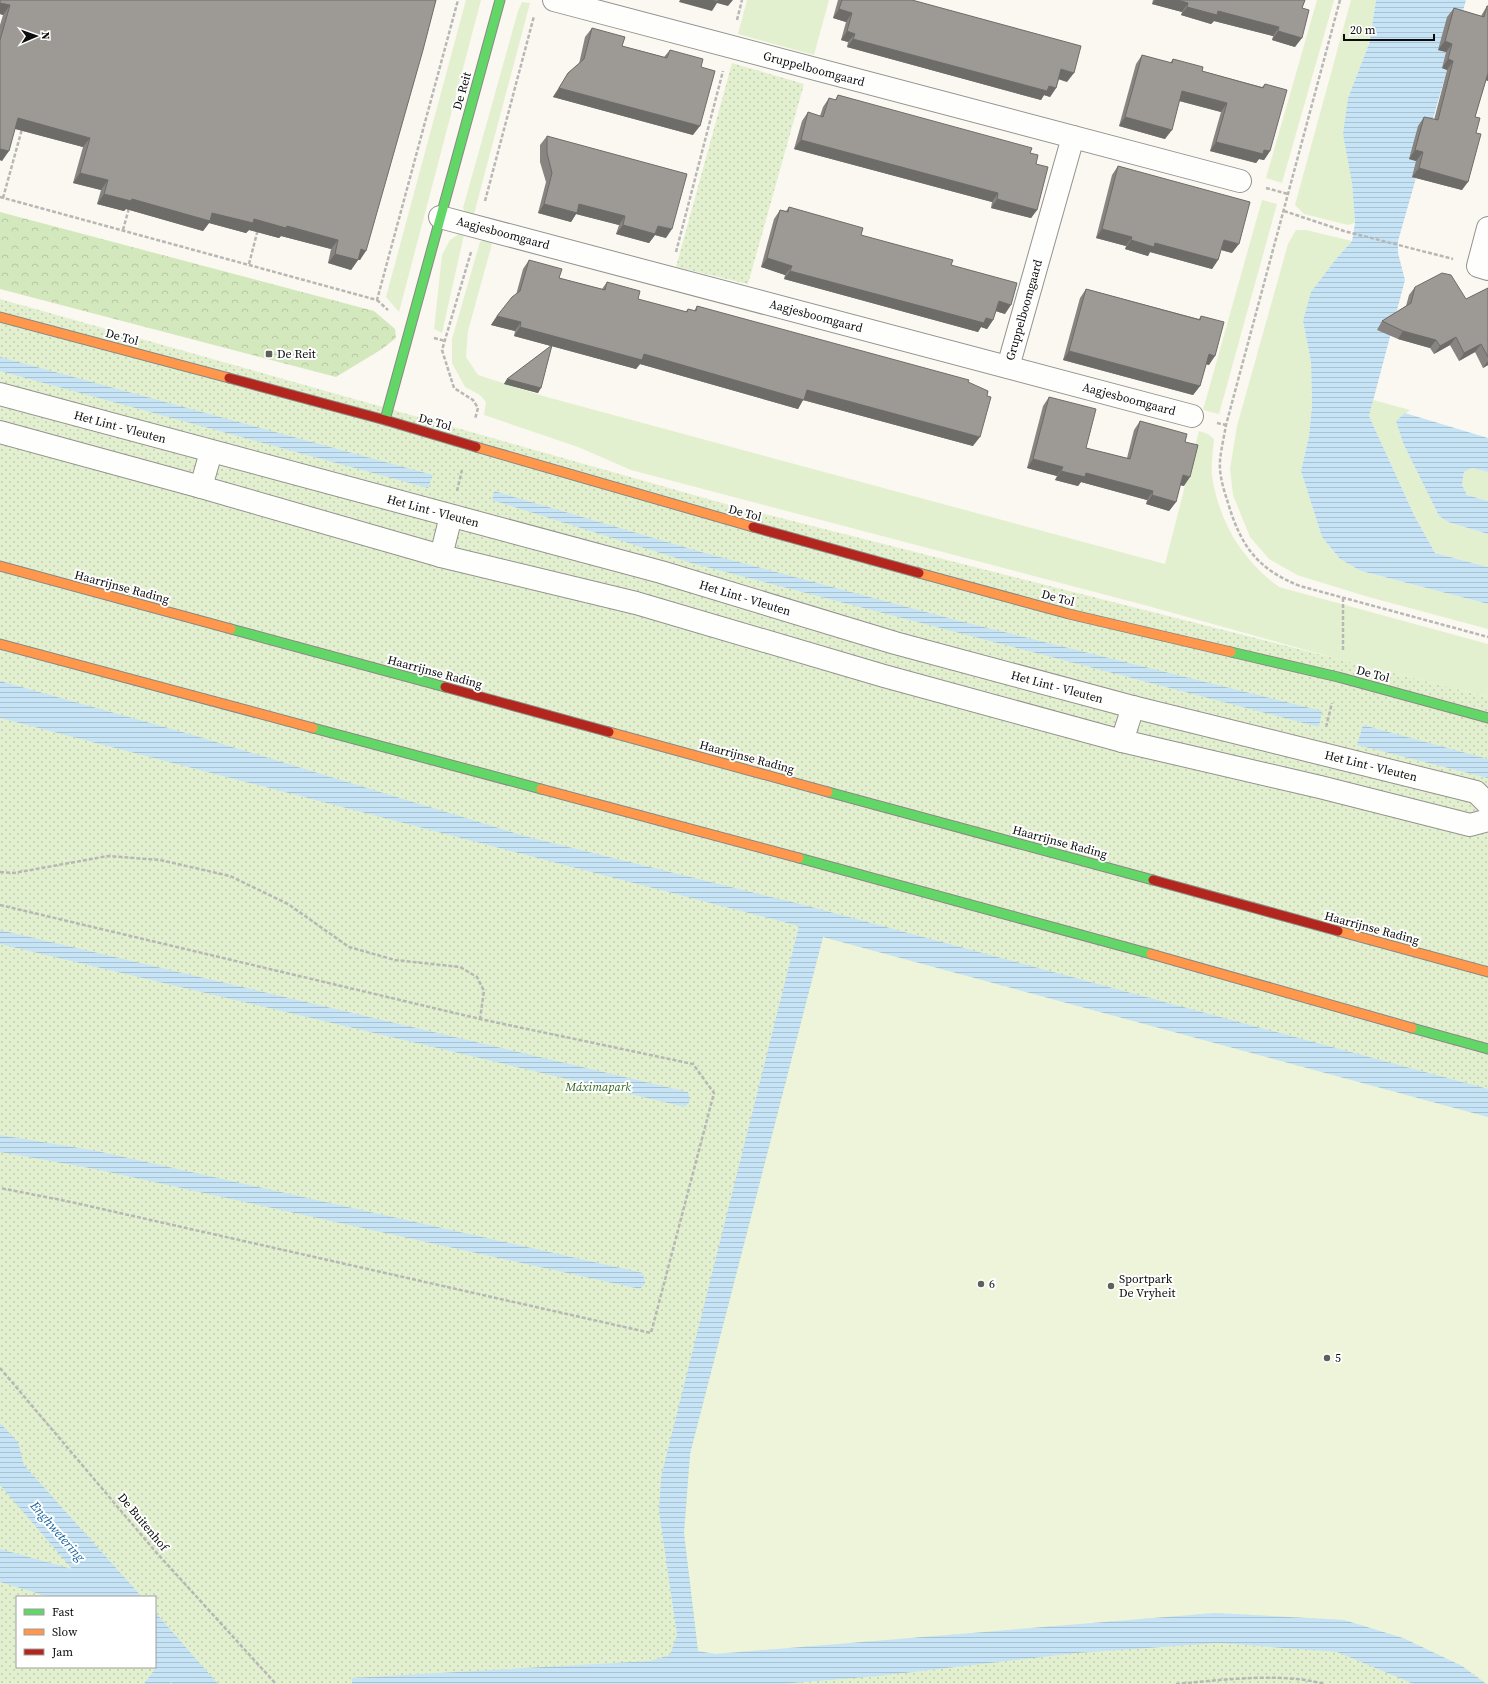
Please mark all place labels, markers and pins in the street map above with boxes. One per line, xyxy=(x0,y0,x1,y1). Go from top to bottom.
place label: De Reit xyxy=(277,346,316,362)
marker: De Reit xyxy=(264,349,274,359)
place label: Sportpark De Vryheit xyxy=(1119,1271,1175,1301)
place label: 6 xyxy=(989,1276,995,1292)
marker: 6 xyxy=(976,1279,986,1289)
marker: Sportpark De Vryheit xyxy=(1106,1281,1116,1291)
place label: 5 xyxy=(1335,1350,1341,1366)
marker: 5 xyxy=(1322,1353,1332,1363)

